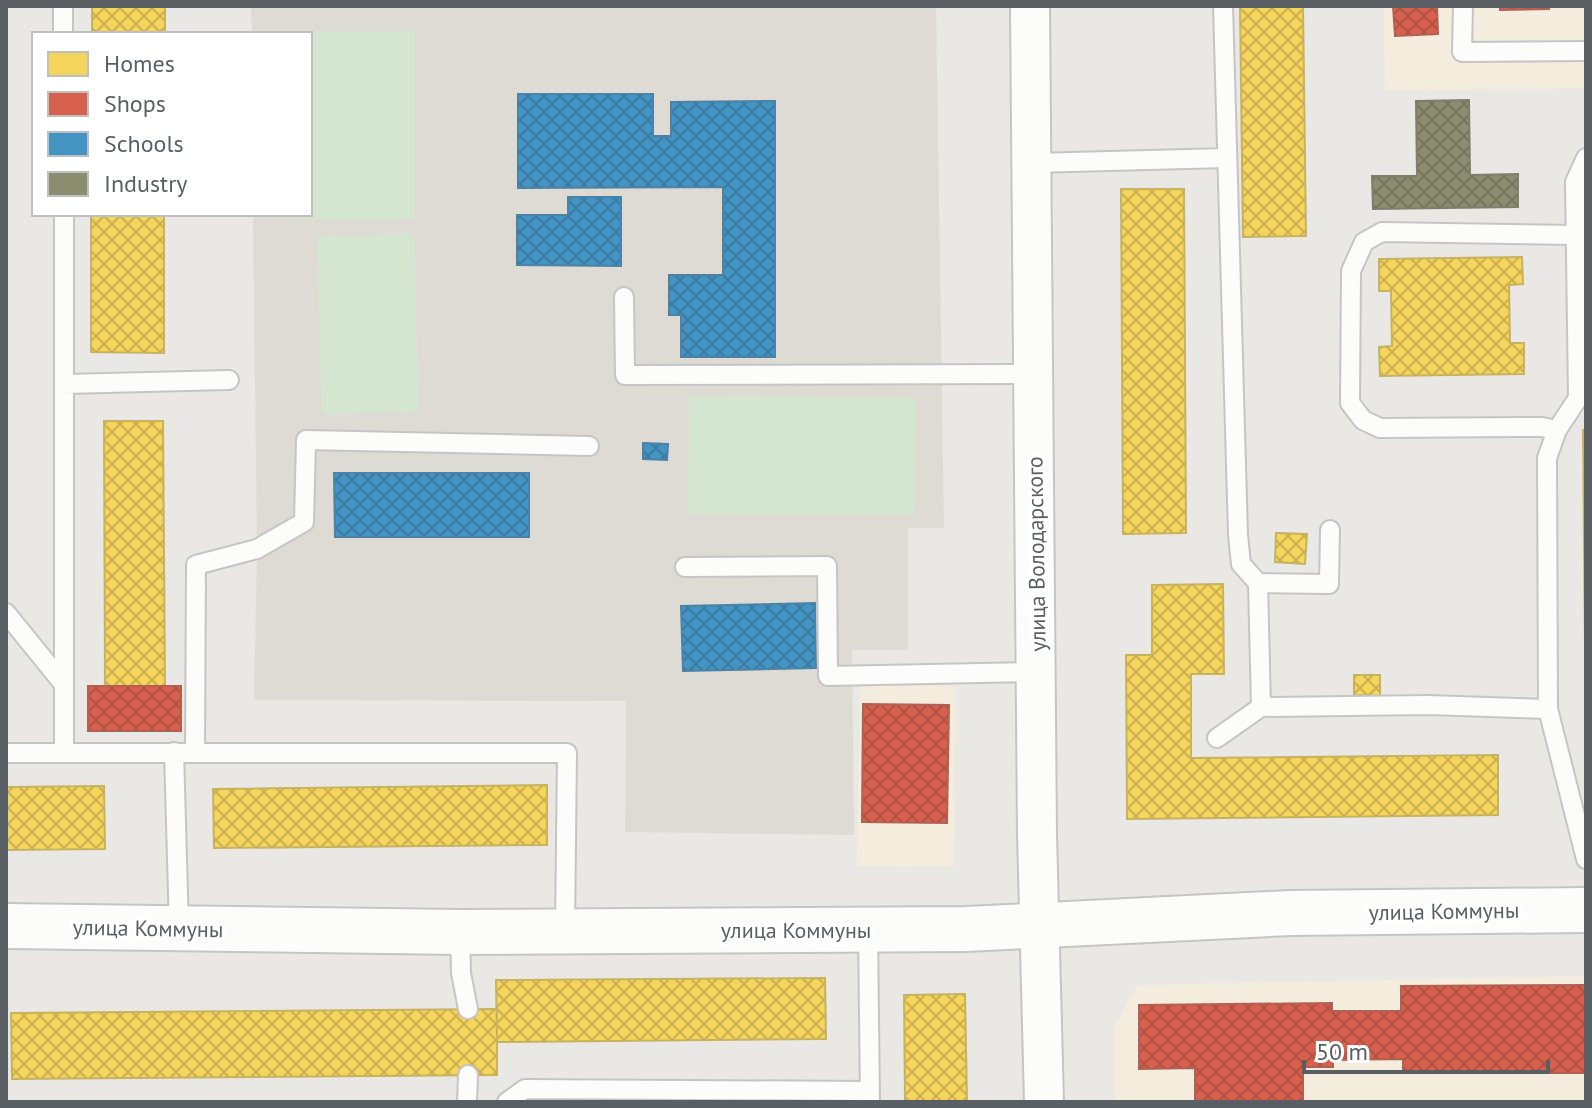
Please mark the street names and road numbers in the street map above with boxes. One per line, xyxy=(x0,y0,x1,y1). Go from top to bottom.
street label: улица Володарского xyxy=(1020,456,1052,652)
street label: улица Коммуны xyxy=(1368,896,1520,926)
street label: улица Коммуны xyxy=(72,913,224,943)
street label: улица Коммуны xyxy=(721,916,871,944)

